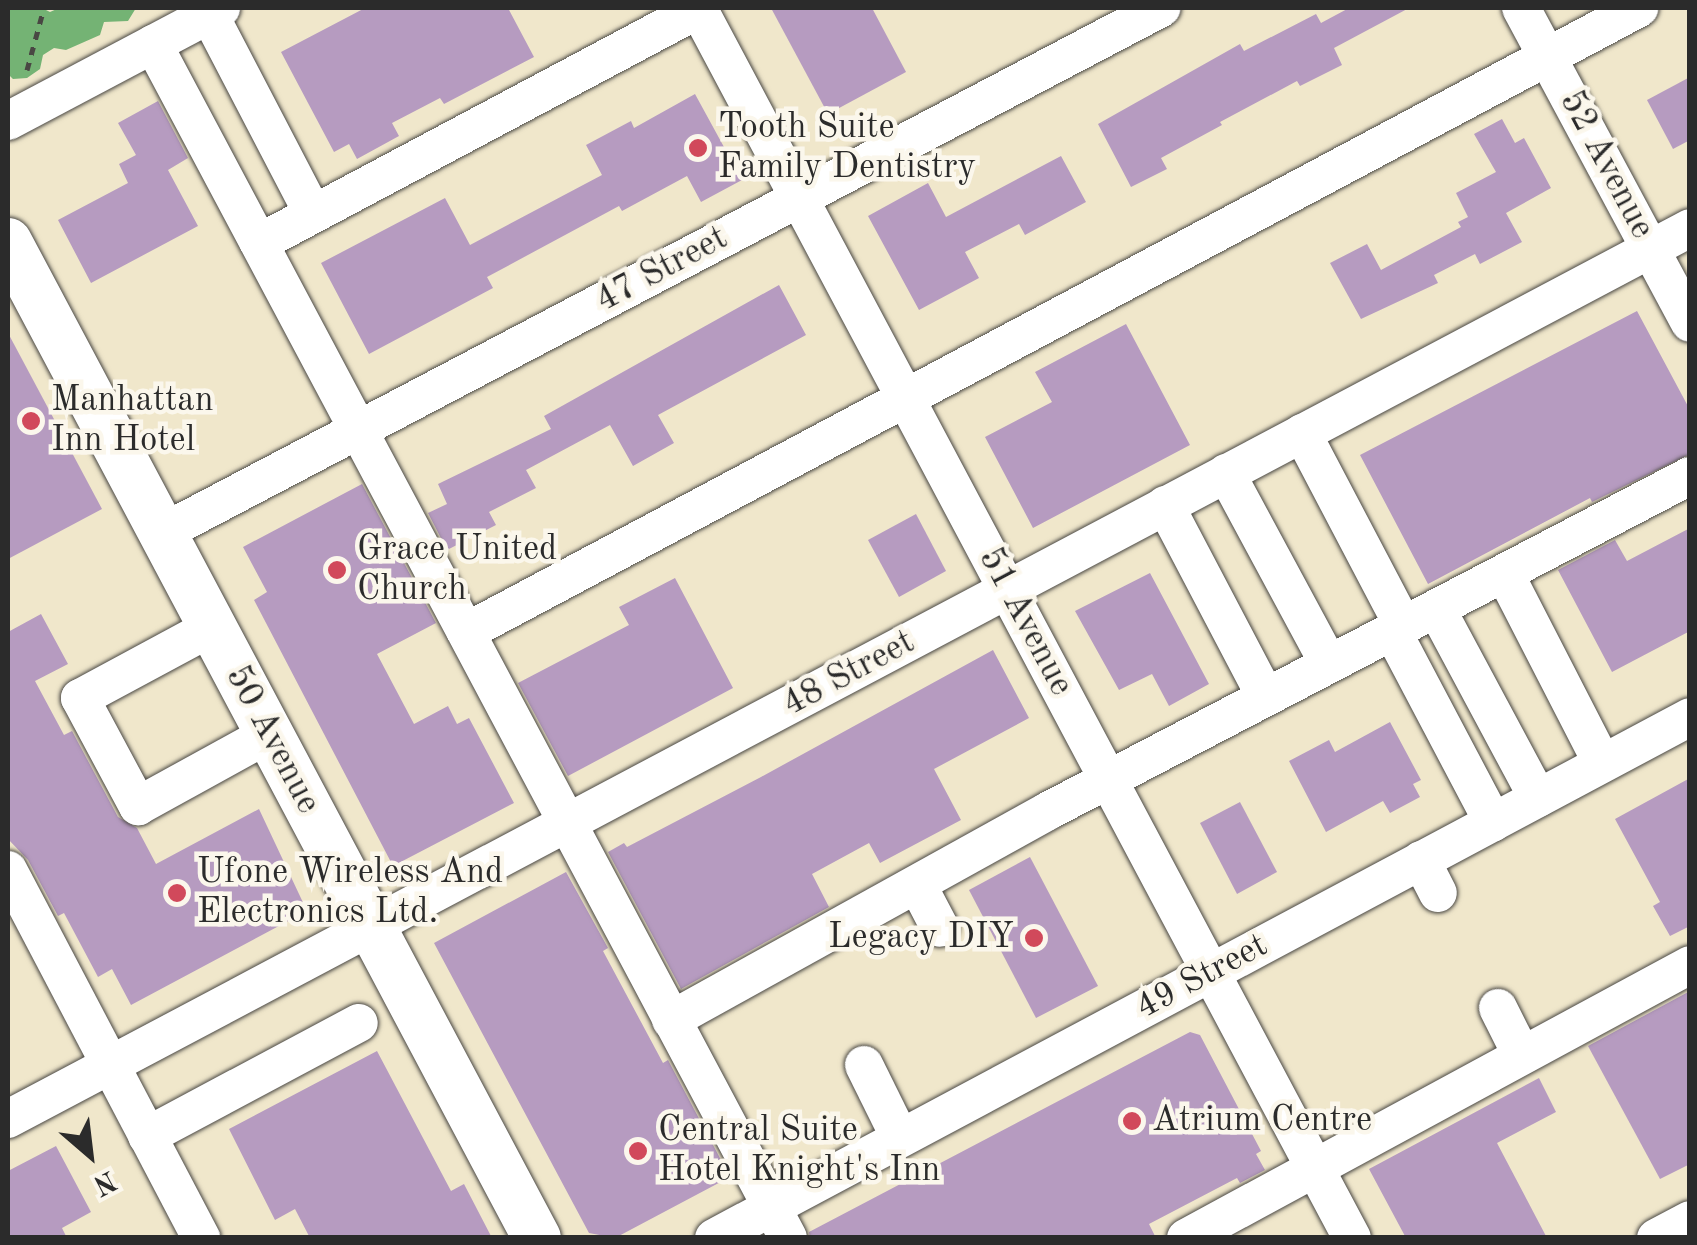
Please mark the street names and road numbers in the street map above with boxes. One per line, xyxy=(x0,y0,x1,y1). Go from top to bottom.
street label: 52 Avenue xyxy=(1550,84,1662,246)
street label: 47 Street xyxy=(589,218,735,322)
street label: 51 Avenue xyxy=(969,541,1081,703)
street label: 48 Street xyxy=(776,622,922,726)
street label: 50 Avenue xyxy=(216,659,328,821)
street label: 49 Street xyxy=(1129,925,1275,1029)

